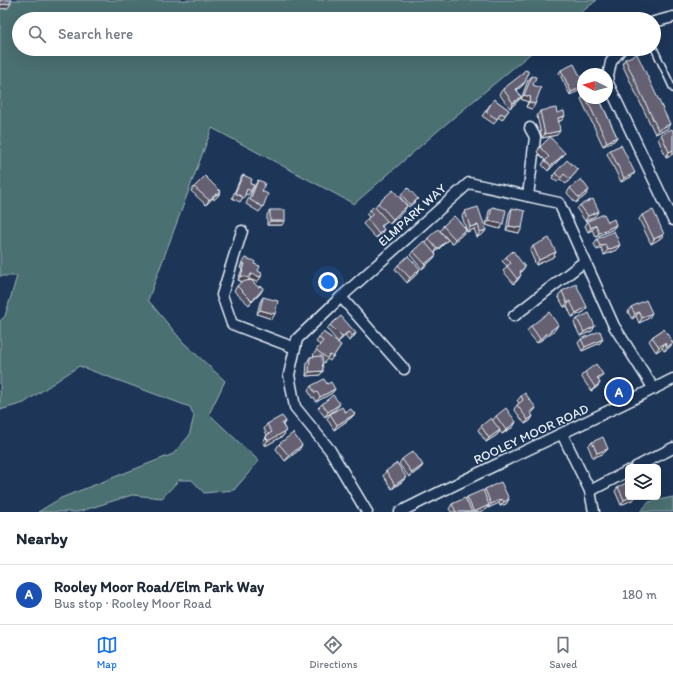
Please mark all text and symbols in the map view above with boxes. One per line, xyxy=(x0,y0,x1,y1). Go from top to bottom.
search box xyxy=(12,12,661,56)
icon: search xyxy=(26,23,48,45)
text: Search here xyxy=(58,25,133,43)
north arrow xyxy=(577,68,613,104)
street label: ELMPARK WAY xyxy=(375,180,449,249)
your location xyxy=(318,272,338,292)
pin: A xyxy=(606,377,632,407)
street label: ROOLEY MOOR ROAD xyxy=(471,401,591,467)
map controls xyxy=(625,464,661,500)
button: layers xyxy=(625,464,661,500)
text: Nearby xyxy=(16,528,68,548)
text: Rooley Moor Road/Elm Park Way xyxy=(54,578,264,596)
text: A xyxy=(25,587,33,602)
text: 180 m xyxy=(622,587,657,602)
text: Bus stop · Rooley Moor Road xyxy=(54,596,212,611)
tab: Map xyxy=(96,634,118,671)
tab: Directions xyxy=(309,634,358,671)
tab: Saved xyxy=(549,634,577,671)

